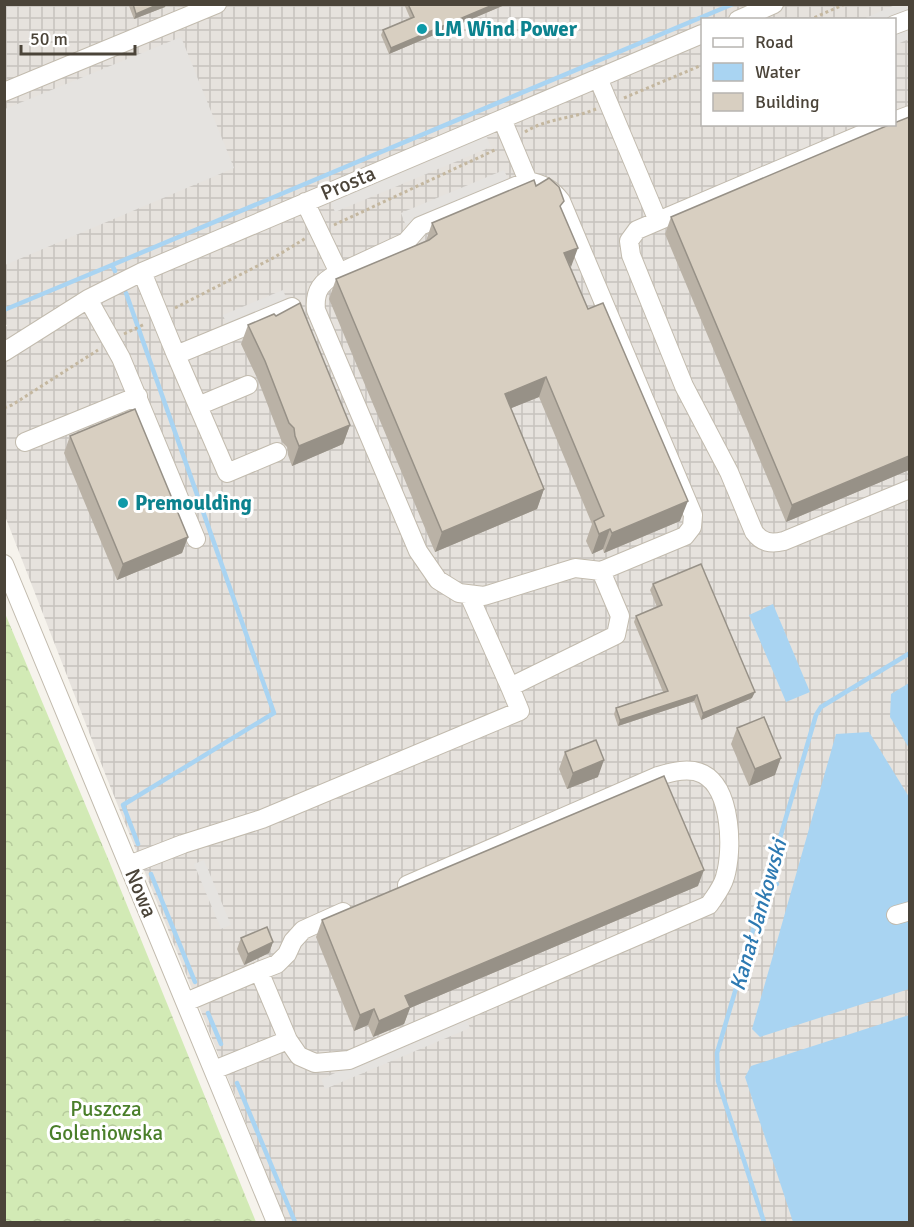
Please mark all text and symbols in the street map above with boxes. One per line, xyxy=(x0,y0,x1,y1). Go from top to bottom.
place label: LM Wind Power xyxy=(434,16,578,42)
scale bar xyxy=(21,18,135,56)
legend xyxy=(701,18,896,126)
marker: LM Wind Power xyxy=(415,22,429,36)
text: 50 m xyxy=(30,28,68,50)
text: Road xyxy=(755,31,794,53)
text: Water xyxy=(755,61,801,83)
text: Building xyxy=(755,91,819,113)
street label: Prosta xyxy=(317,160,379,206)
place label: Premoulding xyxy=(135,490,252,516)
marker: Premoulding xyxy=(116,496,130,510)
water label: Kanał Jankowski xyxy=(723,834,793,994)
street label: Nowa xyxy=(119,865,163,921)
park label: Puszcza Goleniowska xyxy=(49,1096,163,1146)

